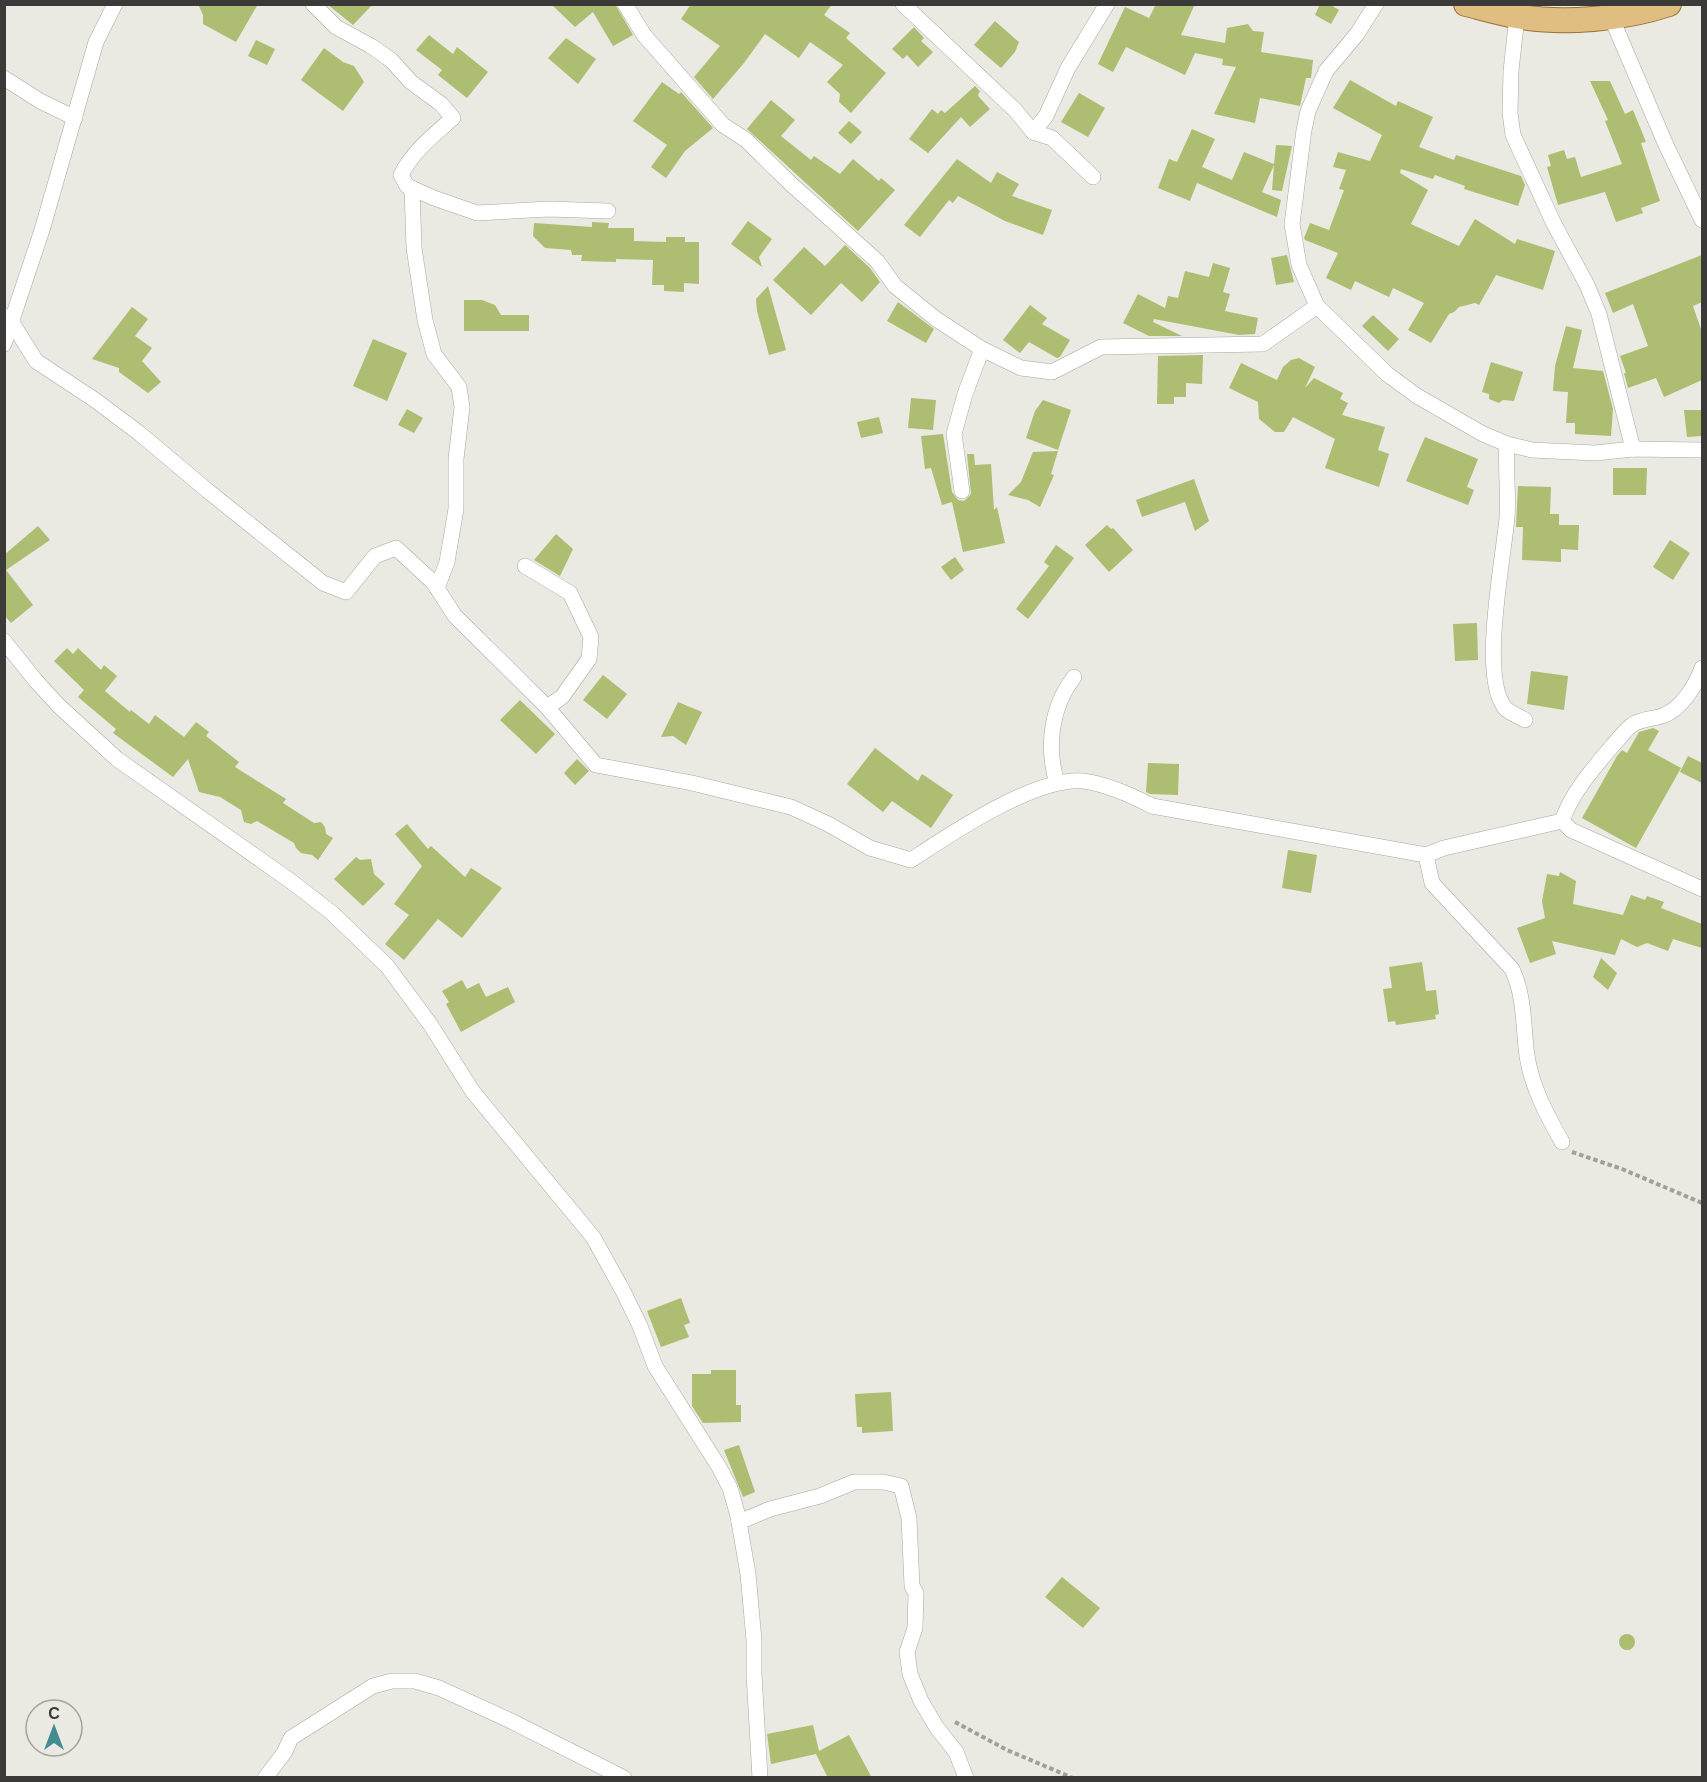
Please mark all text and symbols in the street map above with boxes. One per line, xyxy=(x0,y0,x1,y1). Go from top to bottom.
north arrow xyxy=(24,1698,84,1758)
text: С xyxy=(48,1703,60,1722)

